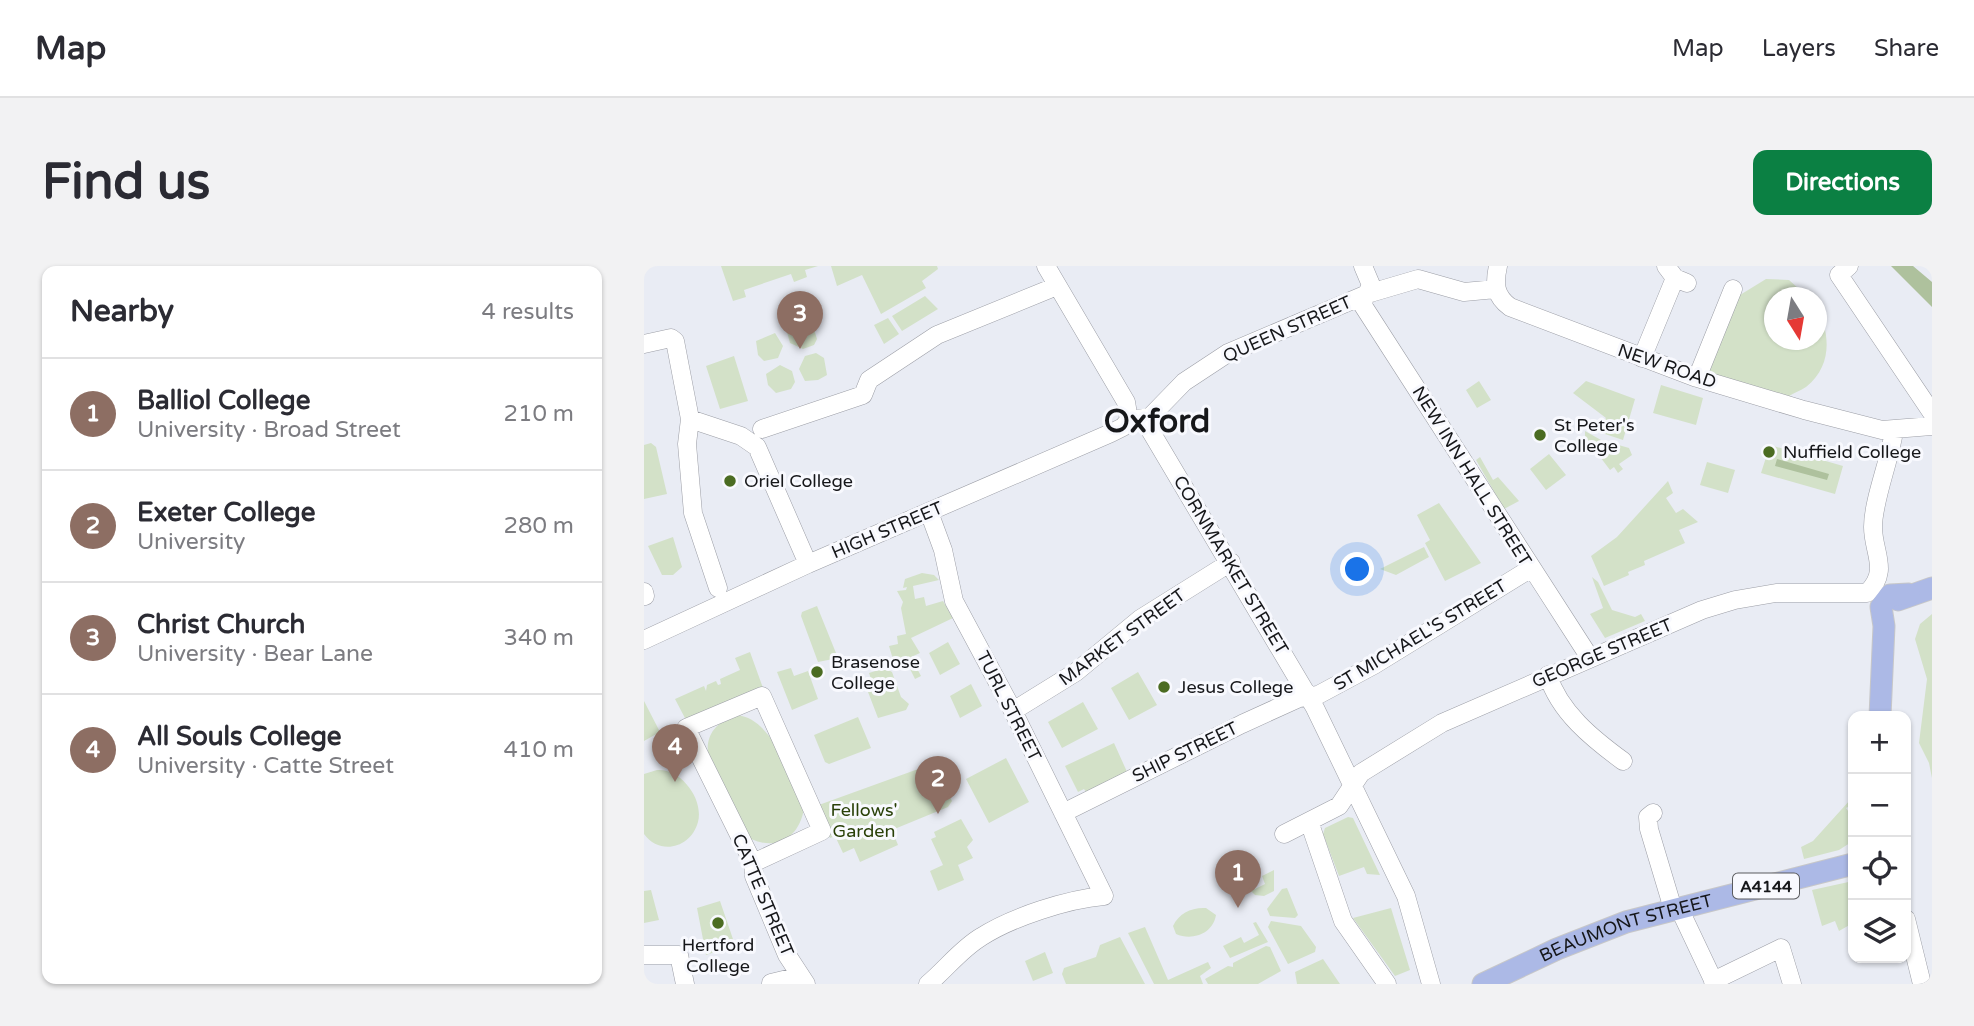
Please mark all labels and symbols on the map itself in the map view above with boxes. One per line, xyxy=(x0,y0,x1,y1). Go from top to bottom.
north arrow xyxy=(1764,287,1827,350)
pin: 3 xyxy=(777,291,823,349)
street label: QUEEN STREET xyxy=(1219,291,1355,367)
street label: NEW ROAD xyxy=(1615,339,1719,393)
street label: NEW INN HALL STREET xyxy=(1408,382,1536,570)
district label: Oxford xyxy=(1104,403,1210,441)
place label: St Peter's College xyxy=(1554,414,1635,457)
marker: St Peter's College xyxy=(1532,427,1548,443)
place label: Nuffield College xyxy=(1783,441,1921,463)
marker: Nuffield College xyxy=(1761,444,1777,460)
place label: Oriel College xyxy=(744,470,853,492)
street label: CORNMARKET STREET xyxy=(1169,471,1293,659)
marker: Oriel College xyxy=(722,473,738,489)
street label: HIGH STREET xyxy=(828,497,946,563)
your location xyxy=(1340,552,1374,586)
street label: ST MICHAEL'S STREET xyxy=(1330,575,1510,695)
street label: MARKET STREET xyxy=(1054,584,1190,690)
street label: GEORGE STREET xyxy=(1529,613,1676,692)
street label: TURL STREET xyxy=(972,647,1046,765)
place label: Brasenose College xyxy=(831,651,920,694)
marker: Brasenose College xyxy=(809,664,825,680)
place label: Jesus College xyxy=(1178,676,1293,698)
marker: Jesus College xyxy=(1156,679,1172,695)
street label: SHIP STREET xyxy=(1129,717,1241,787)
pin: 4 xyxy=(652,724,698,782)
pin: 2 xyxy=(915,756,961,814)
park label: Fellows' Garden xyxy=(830,799,898,842)
street label: CATTE STREET xyxy=(727,830,799,960)
pin: 1 xyxy=(1215,850,1261,908)
road number: A4144 xyxy=(1733,874,1799,898)
street label: BEAUMONT STREET xyxy=(1536,889,1715,967)
marker: Hertford College xyxy=(710,915,726,931)
place label: Hertford College xyxy=(682,934,754,977)

